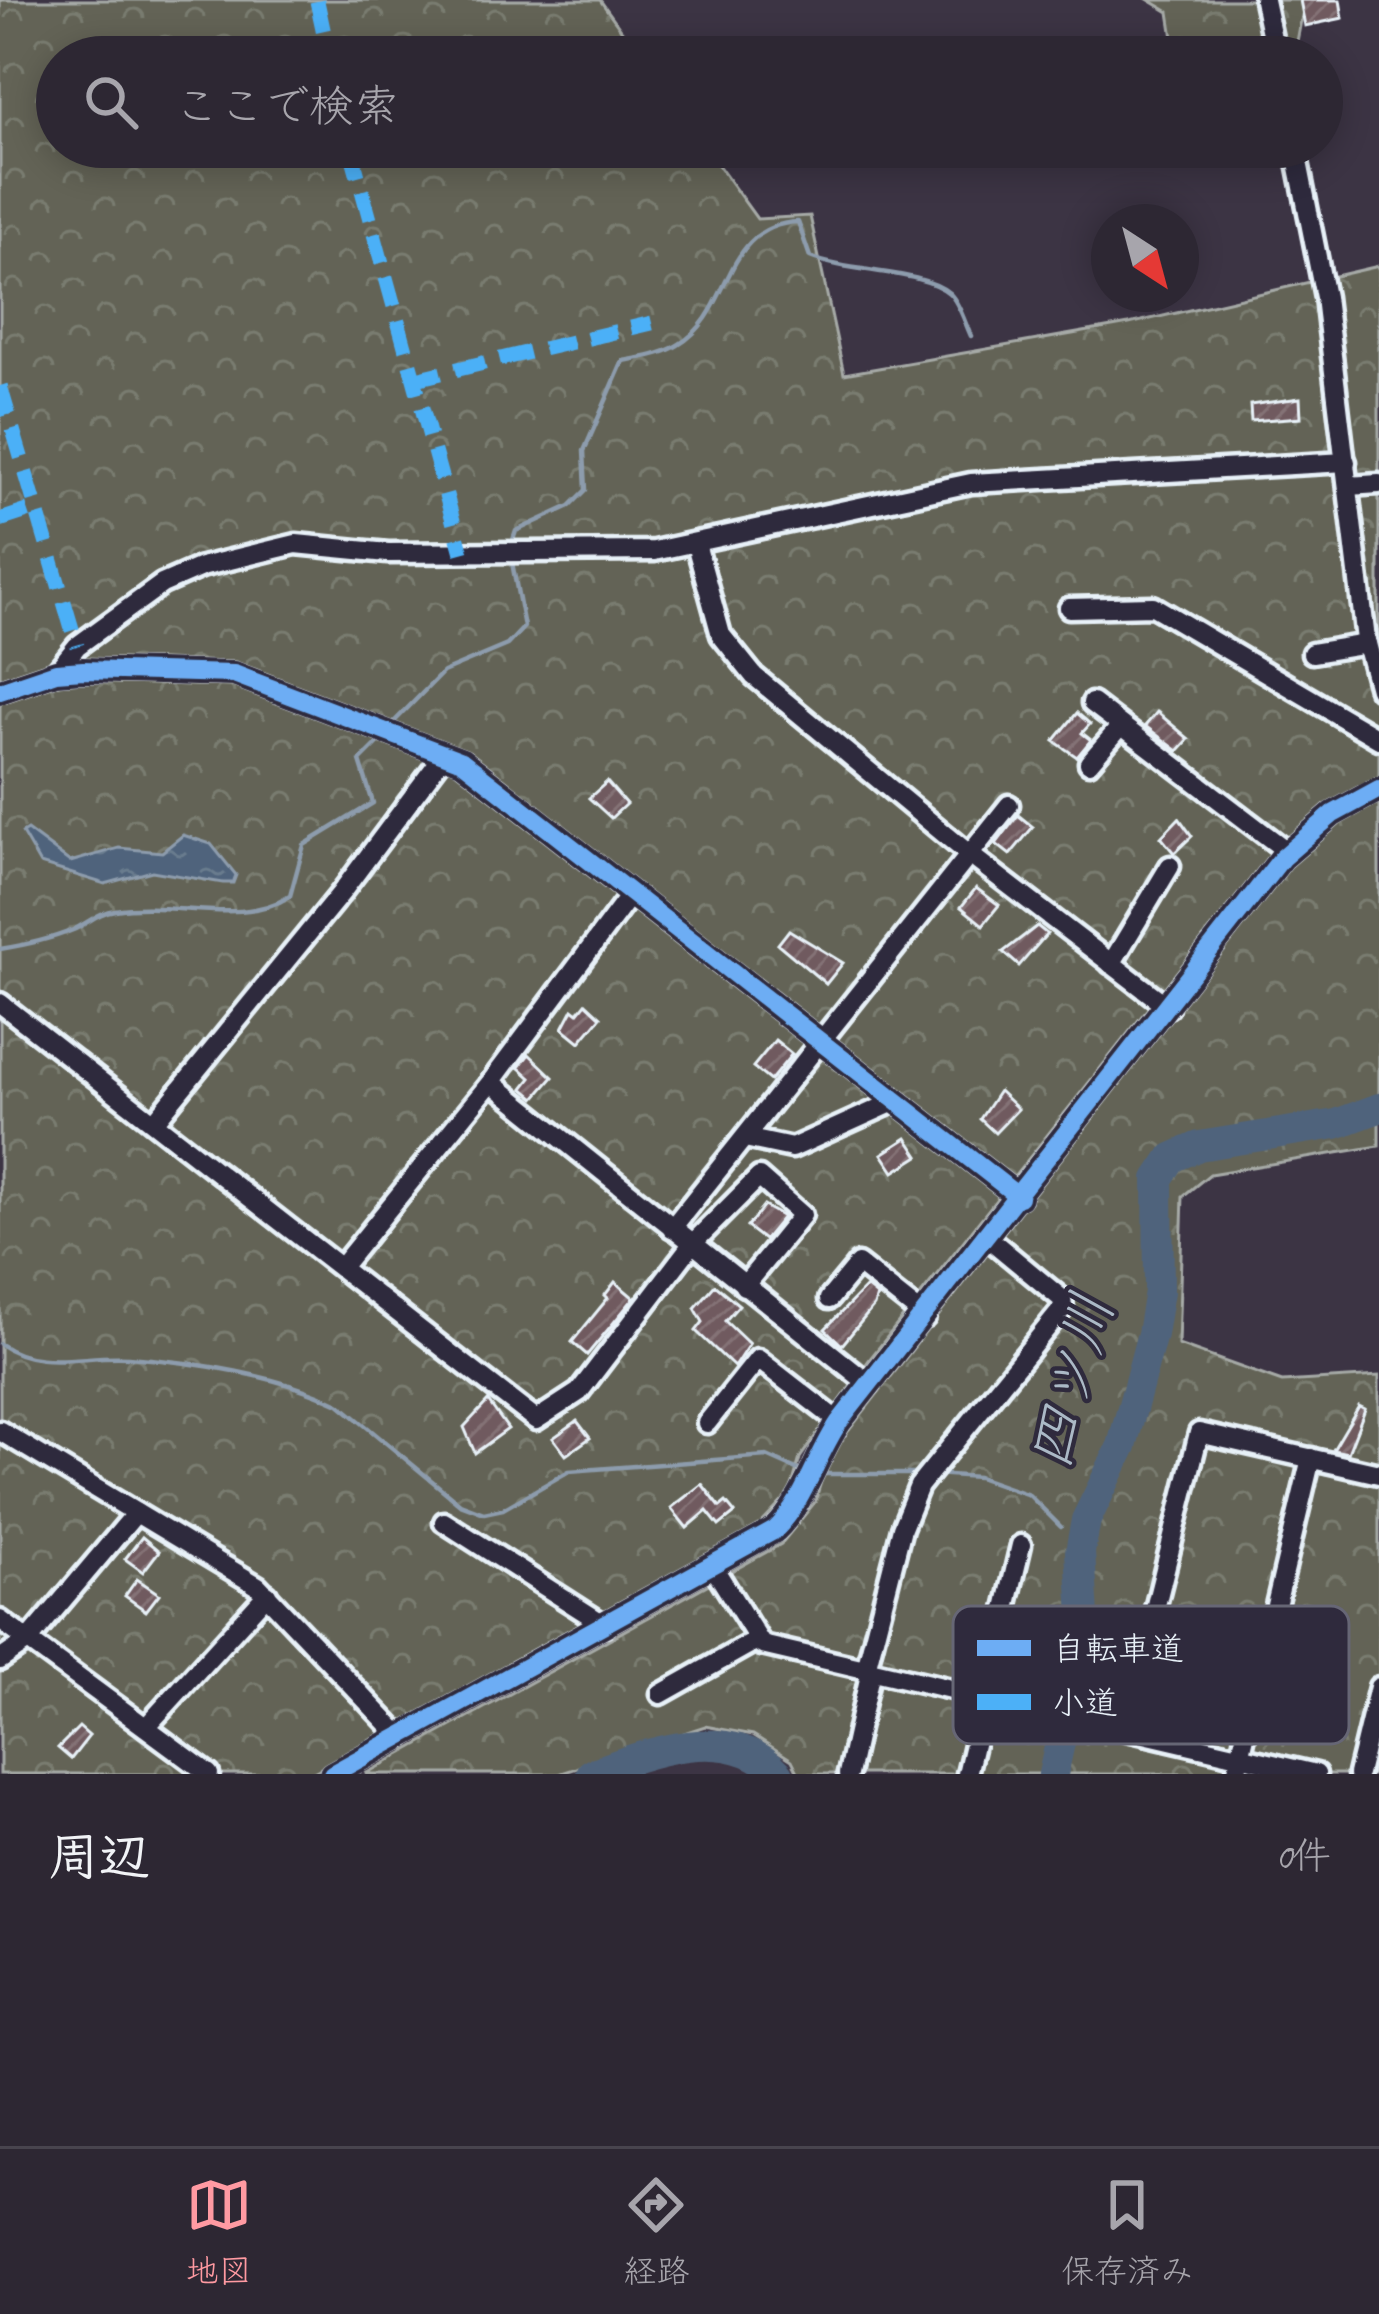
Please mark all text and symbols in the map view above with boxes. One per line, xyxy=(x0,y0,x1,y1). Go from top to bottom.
search box xyxy=(36,36,1343,168)
icon: search xyxy=(78,69,144,135)
text: ここで検索 xyxy=(174,78,399,135)
north arrow xyxy=(1091,204,1199,312)
water label: 四ツ川 xyxy=(1011,1284,1131,1478)
legend xyxy=(953,1606,1349,1744)
text: 自転車道 xyxy=(1052,1628,1184,1670)
text: 小道 xyxy=(1052,1682,1118,1724)
text: 周辺 xyxy=(48,1825,150,1889)
text: 0件 xyxy=(1274,1832,1331,1881)
tab: 地図 xyxy=(186,2172,252,2292)
tab: 経路 xyxy=(623,2172,689,2292)
tab: 保存済み xyxy=(1061,2172,1193,2292)

